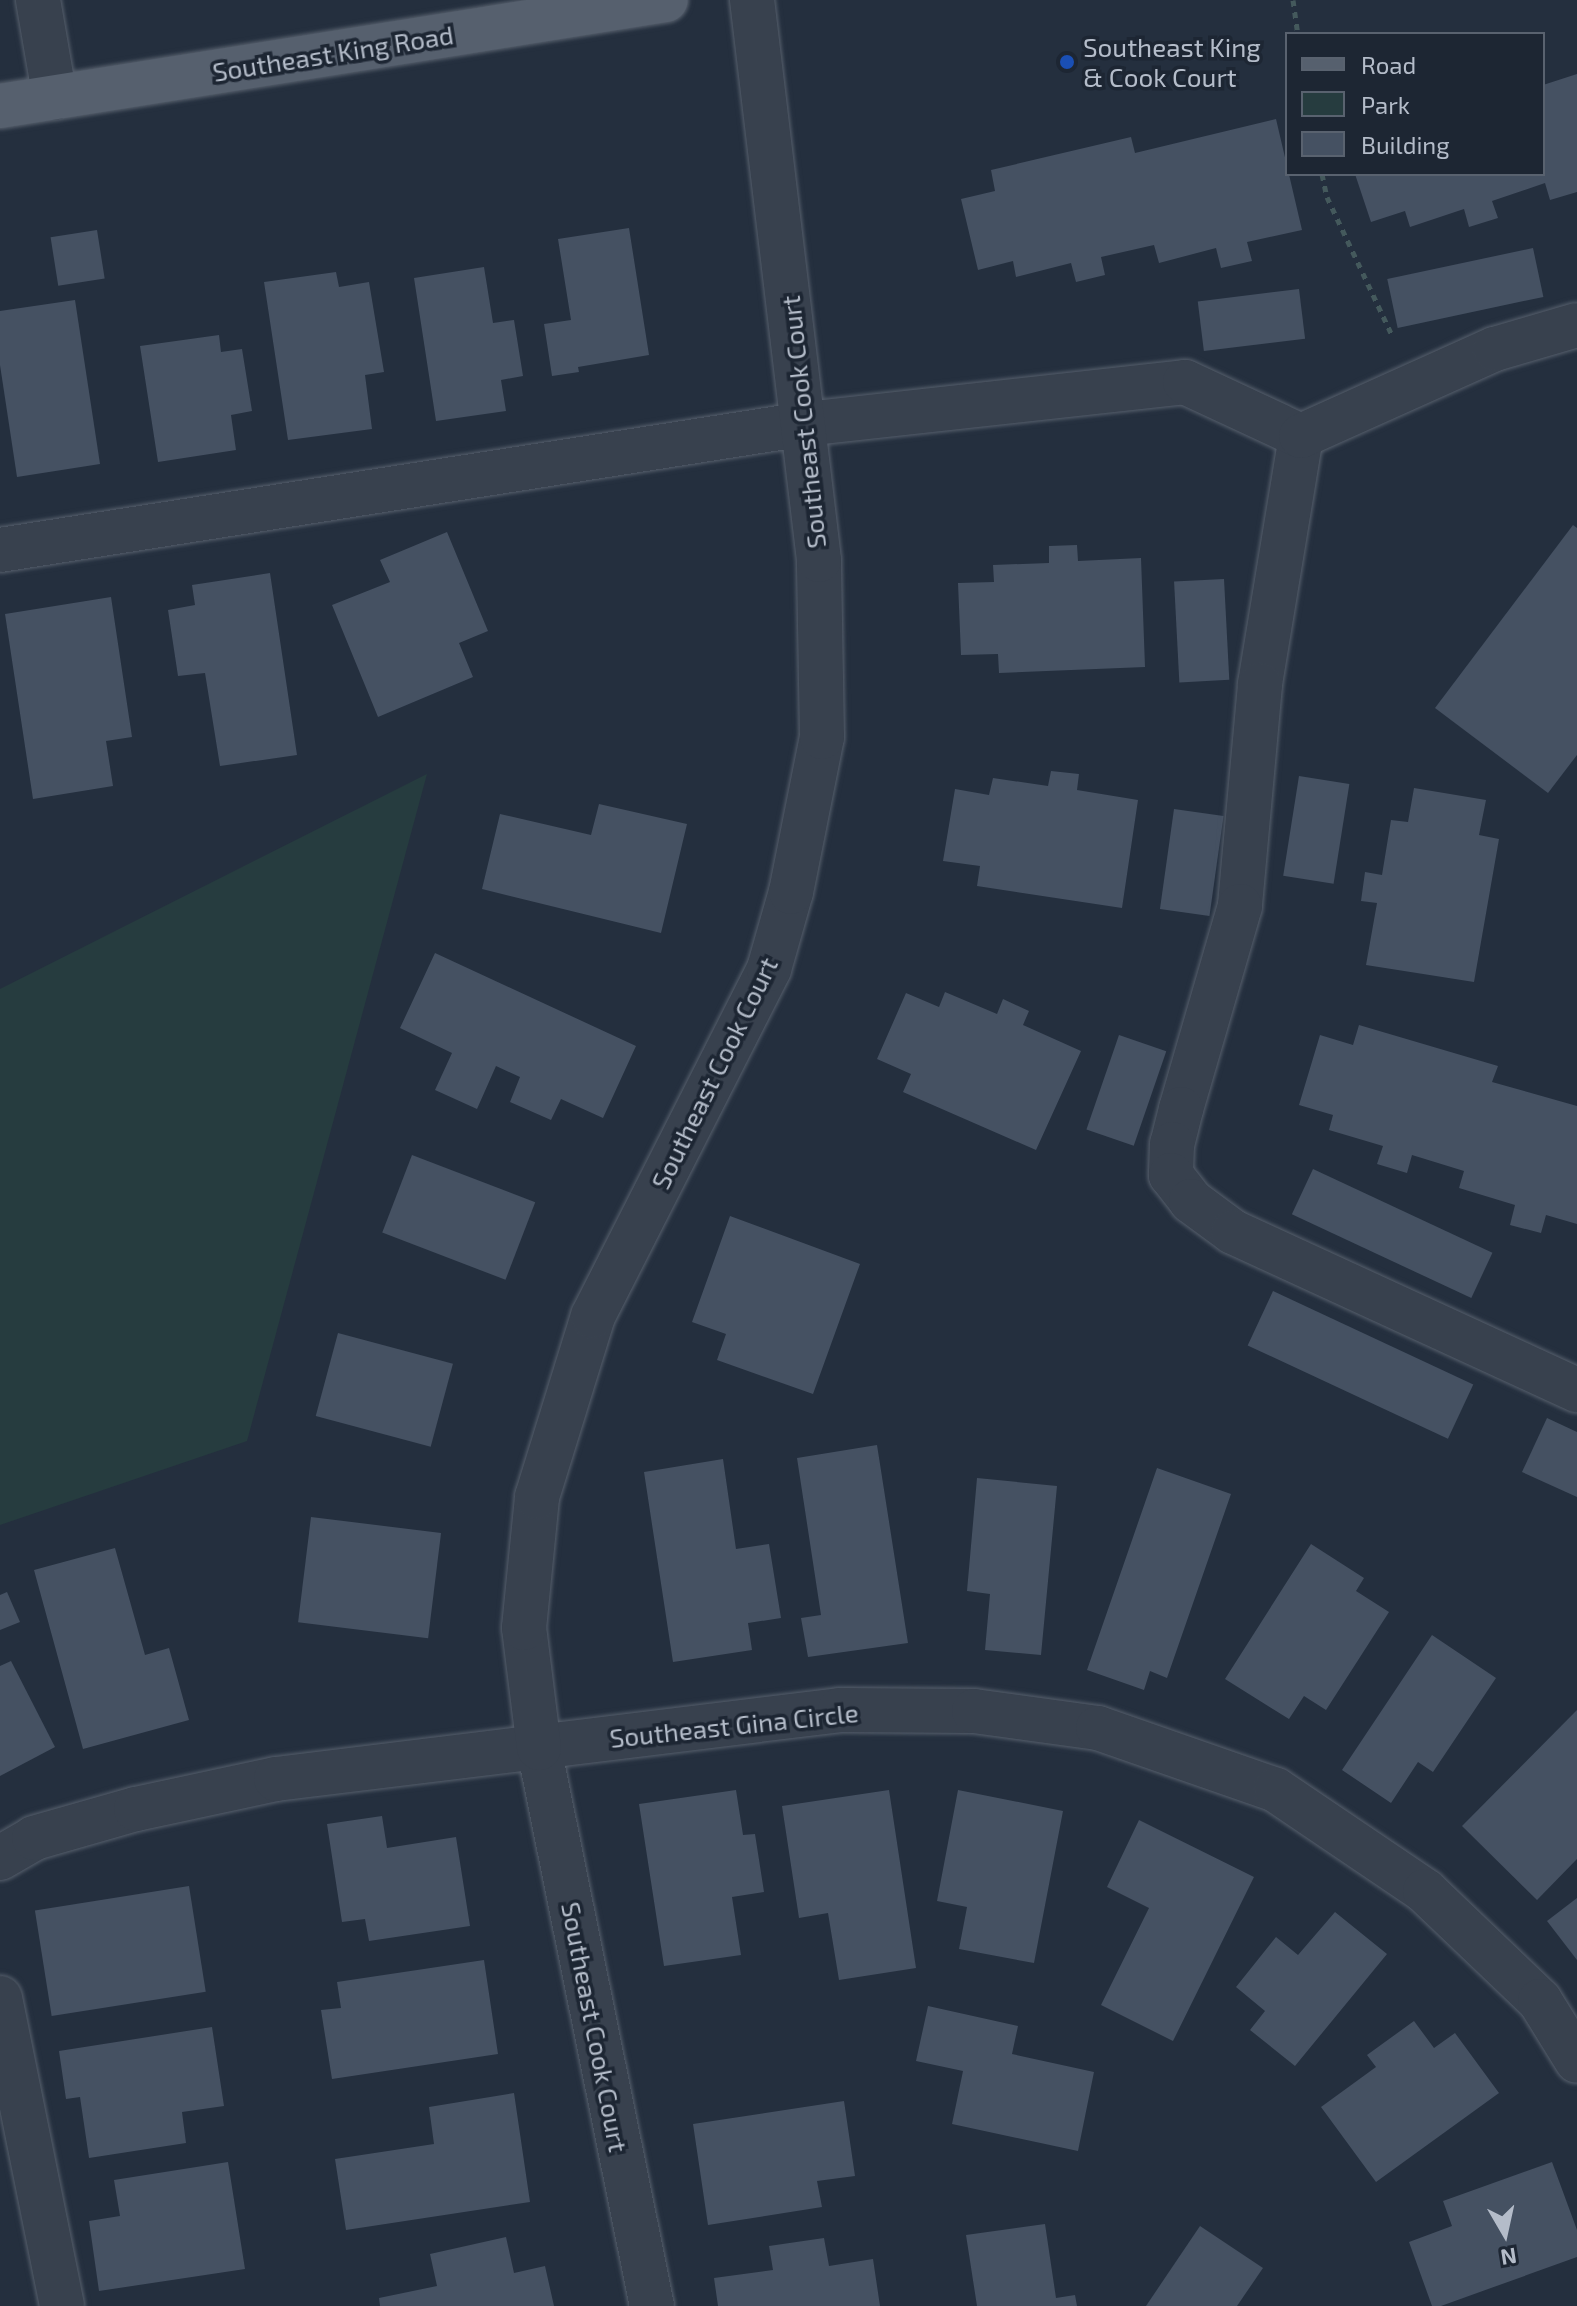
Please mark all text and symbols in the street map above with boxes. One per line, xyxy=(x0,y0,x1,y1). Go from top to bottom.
street label: Southeast King Road xyxy=(210,19,456,87)
place label: Southeast King & Cook Court xyxy=(1083,31,1261,92)
legend xyxy=(1285,32,1545,176)
text: Road xyxy=(1361,50,1416,79)
marker: Southeast King & Cook Court xyxy=(1058,53,1076,71)
text: Park xyxy=(1361,90,1410,119)
text: Building xyxy=(1361,130,1450,159)
street label: Southeast Cook Court xyxy=(774,294,832,550)
street label: Southeast Cook Court xyxy=(644,952,784,1194)
street label: Southeast Gina Circle xyxy=(608,1696,860,1754)
street label: Southeast Cook Court xyxy=(555,1899,635,2155)
north arrow xyxy=(1465,2194,1545,2274)
text: N xyxy=(1499,2244,1519,2272)

